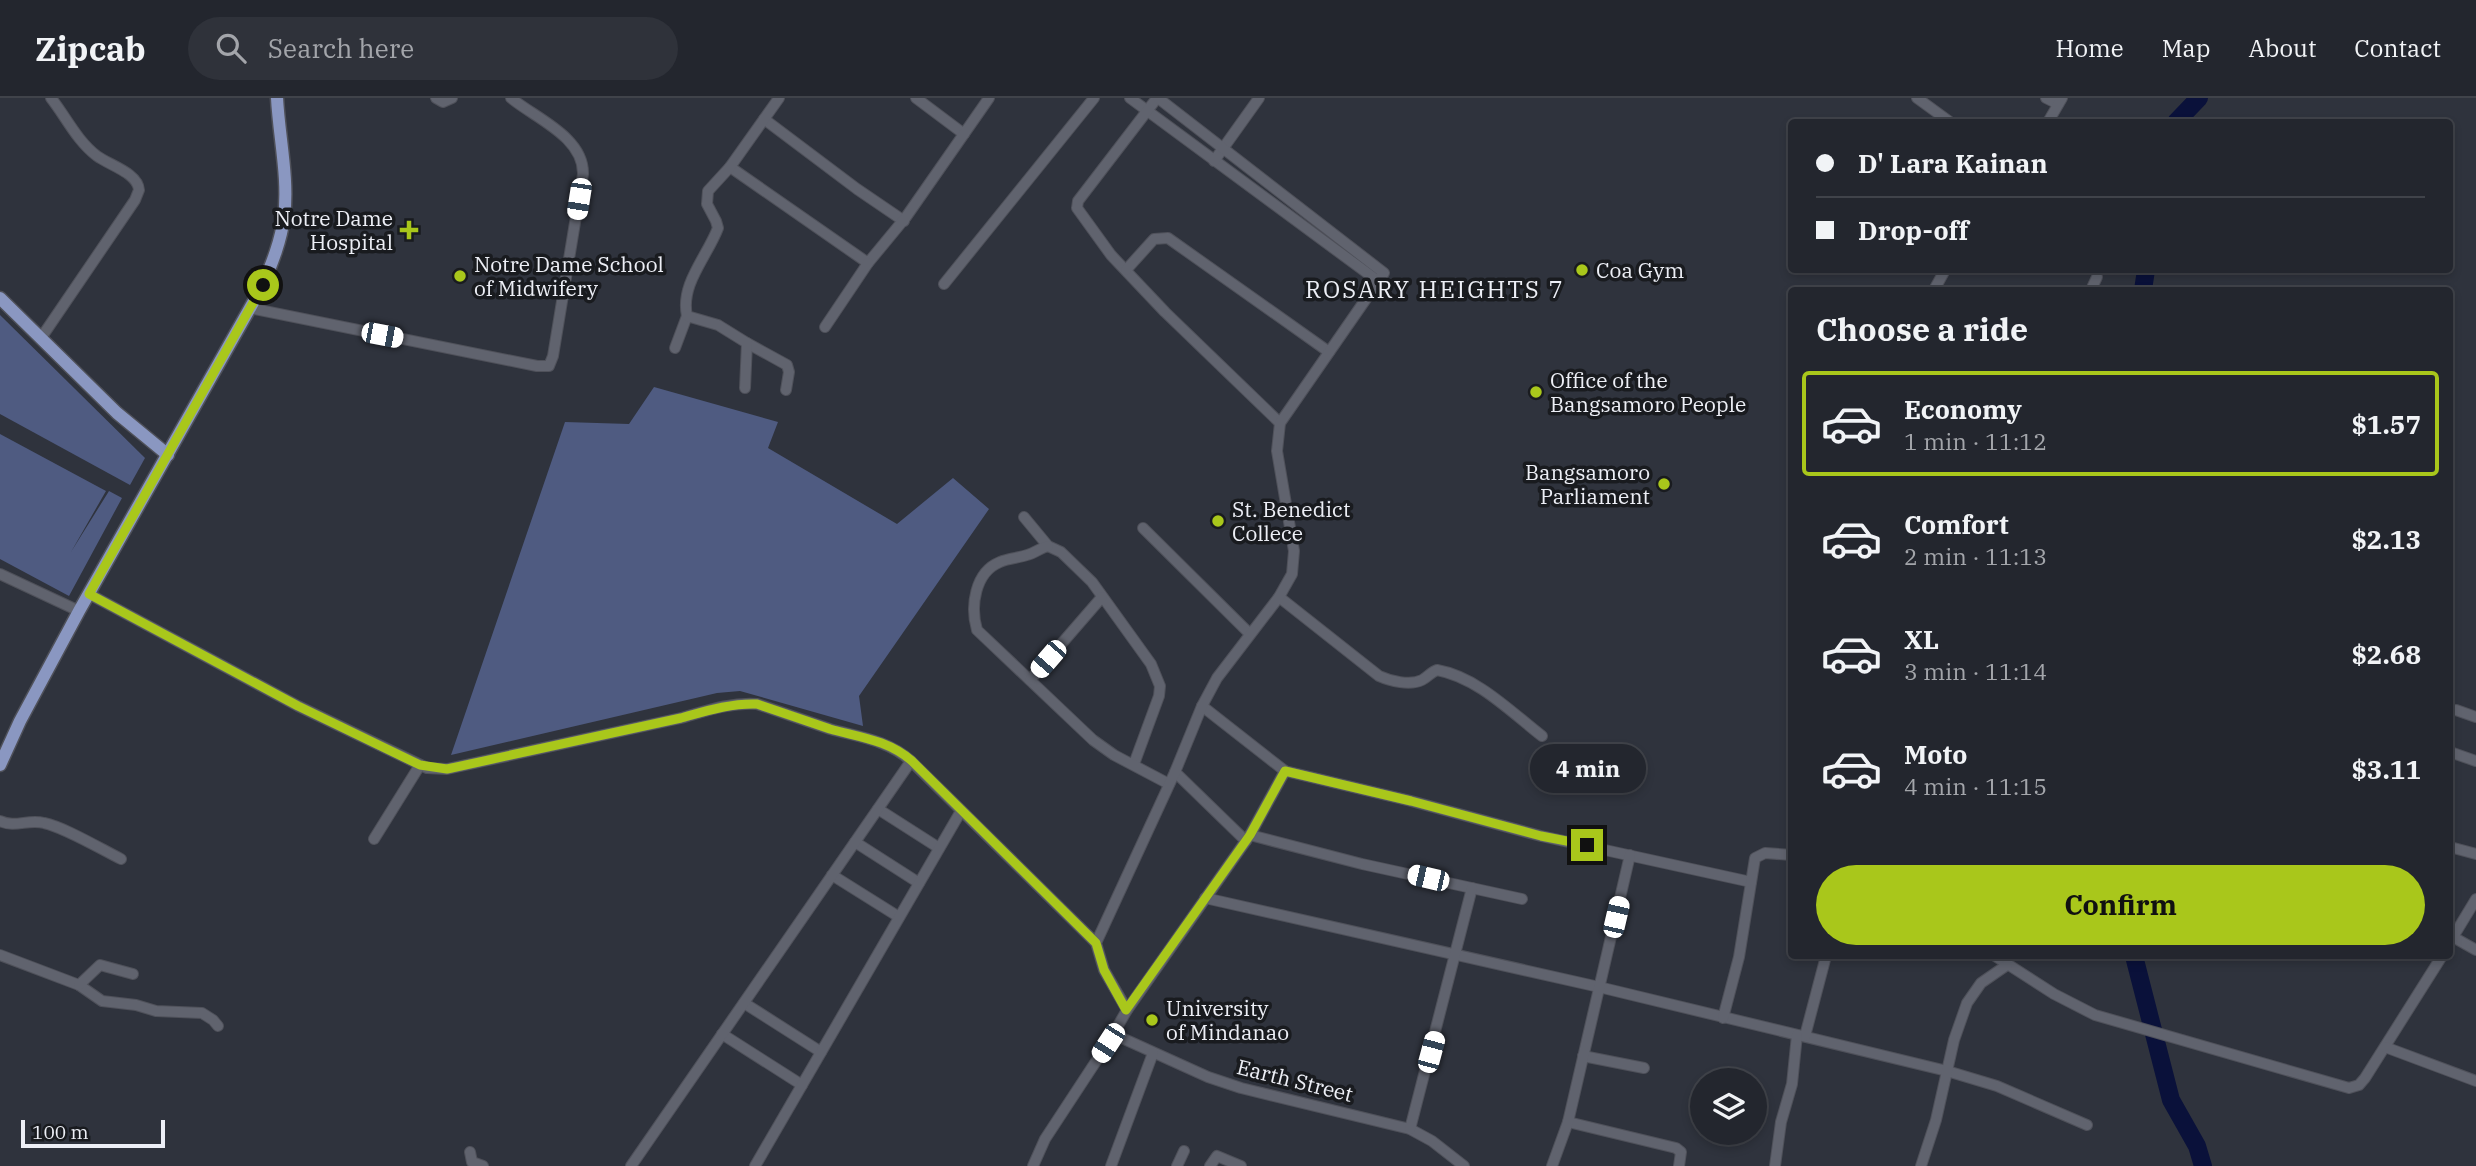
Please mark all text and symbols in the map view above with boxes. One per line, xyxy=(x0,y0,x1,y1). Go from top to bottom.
search box xyxy=(188,17,678,80)
text: Zipcab xyxy=(35,27,146,70)
icon: search xyxy=(212,29,250,67)
text: Search here xyxy=(268,31,414,65)
text: Home xyxy=(2056,32,2124,64)
text: Map xyxy=(2162,32,2210,64)
text: About xyxy=(2248,32,2316,64)
text: Contact xyxy=(2354,32,2441,64)
text: D' Lara Kainan xyxy=(1858,146,2048,180)
car xyxy=(566,177,593,221)
place label: Notre Dame Hospital xyxy=(275,204,393,256)
text: Drop-off xyxy=(1858,213,1969,247)
marker: Notre Dame Hospital xyxy=(399,220,419,240)
place label: Notre Dame School of Midwifery xyxy=(474,250,664,302)
place label: Coa Gym xyxy=(1596,256,1684,284)
marker: Coa Gym xyxy=(1574,262,1590,278)
marker: Notre Dame School of Midwifery xyxy=(452,268,468,284)
route start xyxy=(247,269,279,301)
district label: ROSARY HEIGHTS 7 xyxy=(1305,273,1565,305)
text: Choose a ride xyxy=(1816,308,2028,350)
car xyxy=(360,321,405,349)
place label: Office of the Bangsamoro People xyxy=(1550,366,1746,418)
marker: Office of the Bangsamoro People xyxy=(1528,384,1544,400)
icon: car xyxy=(1820,392,1883,455)
text: Economy xyxy=(1904,392,2022,426)
text: $1.57 xyxy=(2351,407,2421,441)
text: 1 min · 11:12 xyxy=(1904,426,2047,456)
place label: Bangsamoro Parliament xyxy=(1525,458,1650,510)
marker: Bangsamoro Parliament xyxy=(1656,476,1672,492)
place label: St. Benedict Collece xyxy=(1232,495,1350,547)
icon: car xyxy=(1820,507,1883,570)
text: Comfort xyxy=(1904,507,2009,541)
marker: St. Benedict Collece xyxy=(1210,513,1226,529)
text: $2.13 xyxy=(2351,522,2421,556)
text: 2 min · 11:13 xyxy=(1904,541,2047,571)
icon: car xyxy=(1820,622,1883,685)
text: XL xyxy=(1904,622,1939,656)
car xyxy=(1027,636,1070,682)
text: $2.68 xyxy=(2351,637,2421,671)
text: 3 min · 11:14 xyxy=(1904,656,2047,686)
icon: car xyxy=(1820,737,1883,800)
text: Moto xyxy=(1904,737,1967,771)
callout: 4 min xyxy=(1529,744,1645,792)
text: $3.11 xyxy=(2351,752,2421,786)
text: 4 min xyxy=(1556,753,1620,783)
text: 4 min · 11:15 xyxy=(1904,771,2047,801)
route end xyxy=(1571,829,1603,861)
car xyxy=(1406,863,1451,893)
button: Confirm xyxy=(1816,865,2425,945)
car xyxy=(1602,894,1631,940)
place label: University of Mindanao xyxy=(1166,994,1289,1046)
marker: University of Mindanao xyxy=(1144,1012,1160,1028)
car xyxy=(1088,1020,1129,1066)
car xyxy=(1416,1029,1447,1075)
street label: Earth Street xyxy=(1234,1052,1356,1108)
map controls xyxy=(1690,1068,1767,1145)
button: layers xyxy=(1690,1068,1767,1145)
scale bar xyxy=(21,1117,164,1149)
text: 100 m xyxy=(32,1120,89,1144)

